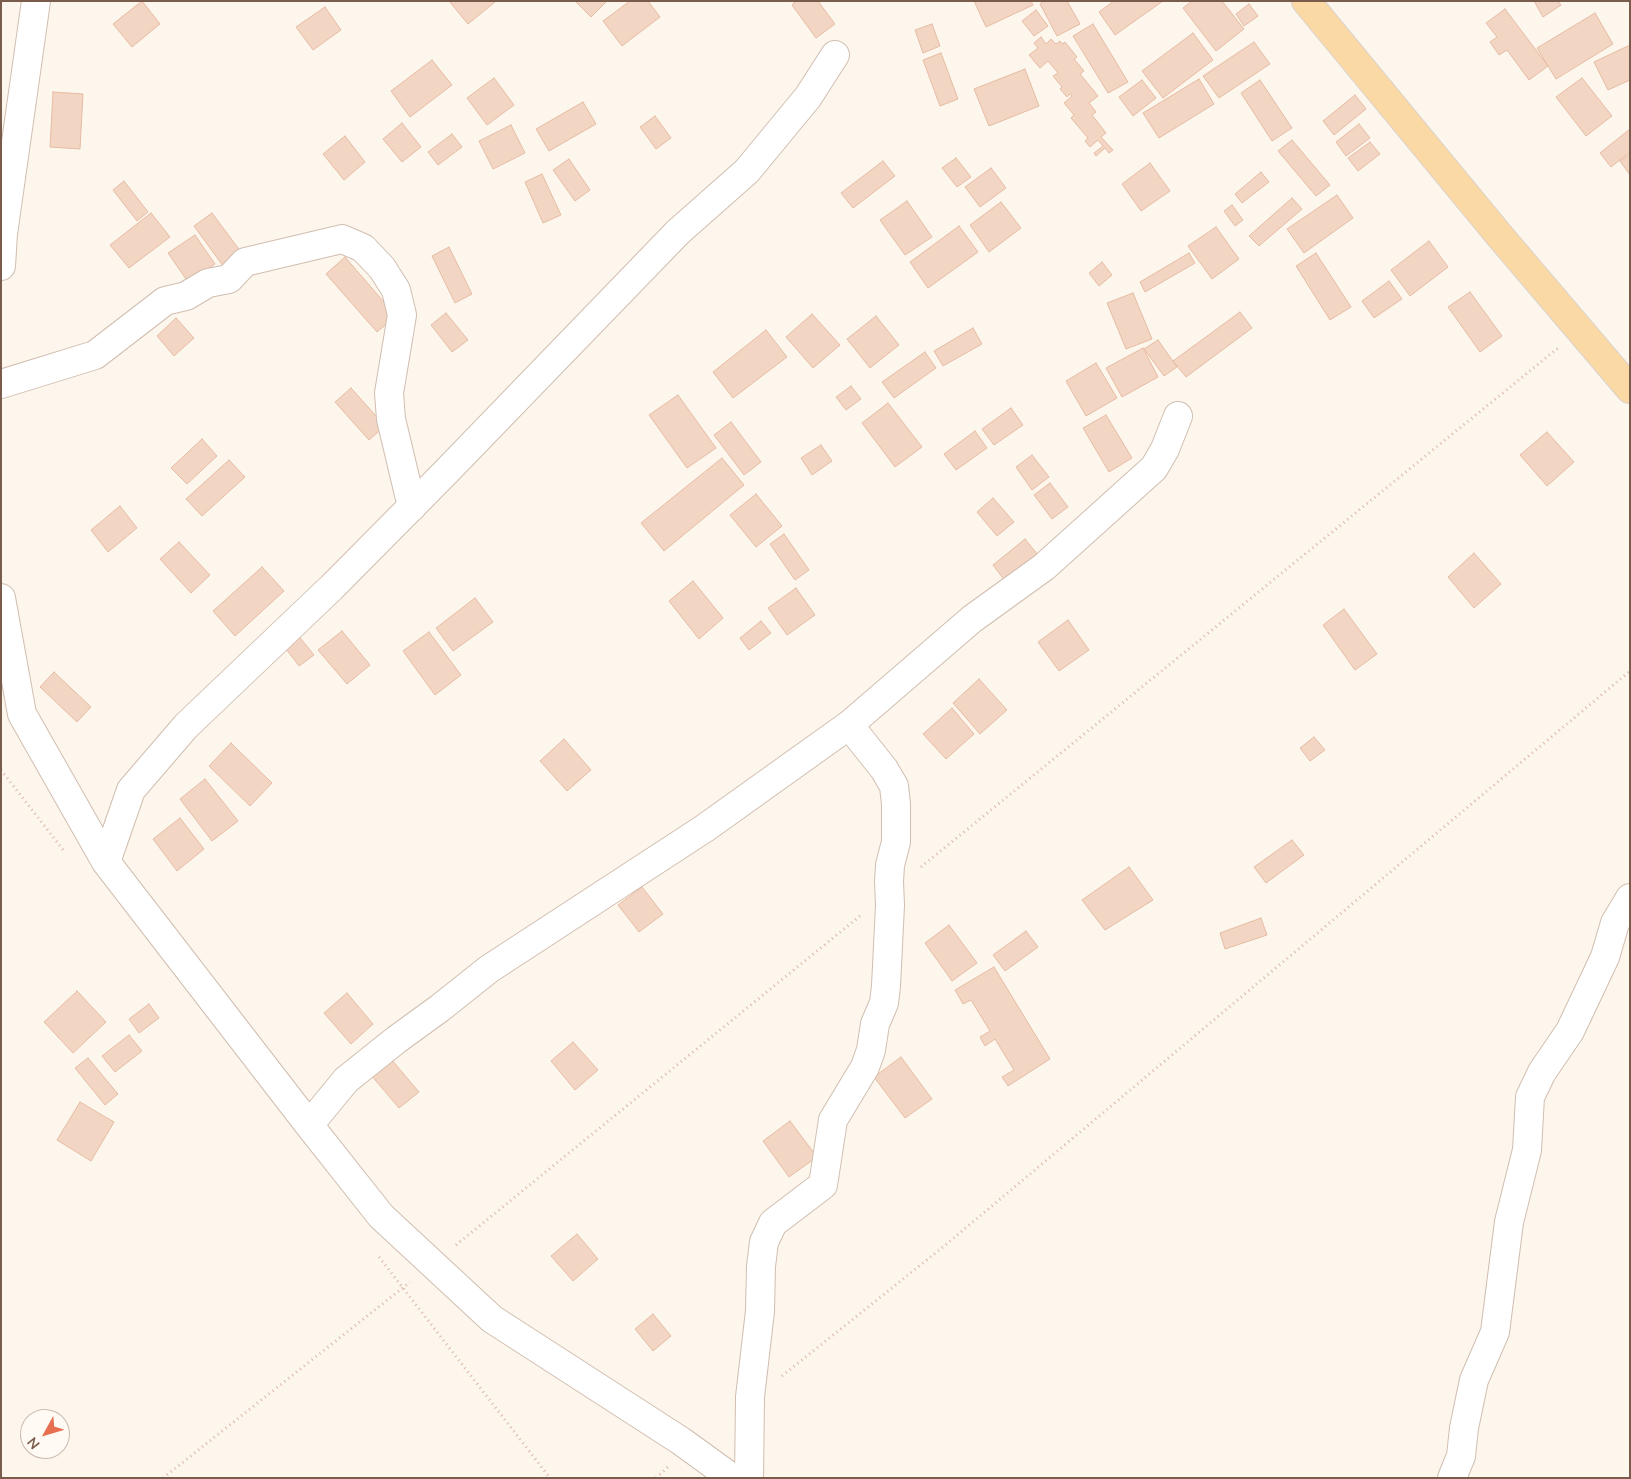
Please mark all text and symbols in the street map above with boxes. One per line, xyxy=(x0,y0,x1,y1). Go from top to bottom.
north arrow xyxy=(20,1409,70,1459)
text: N xyxy=(23,1433,44,1453)

